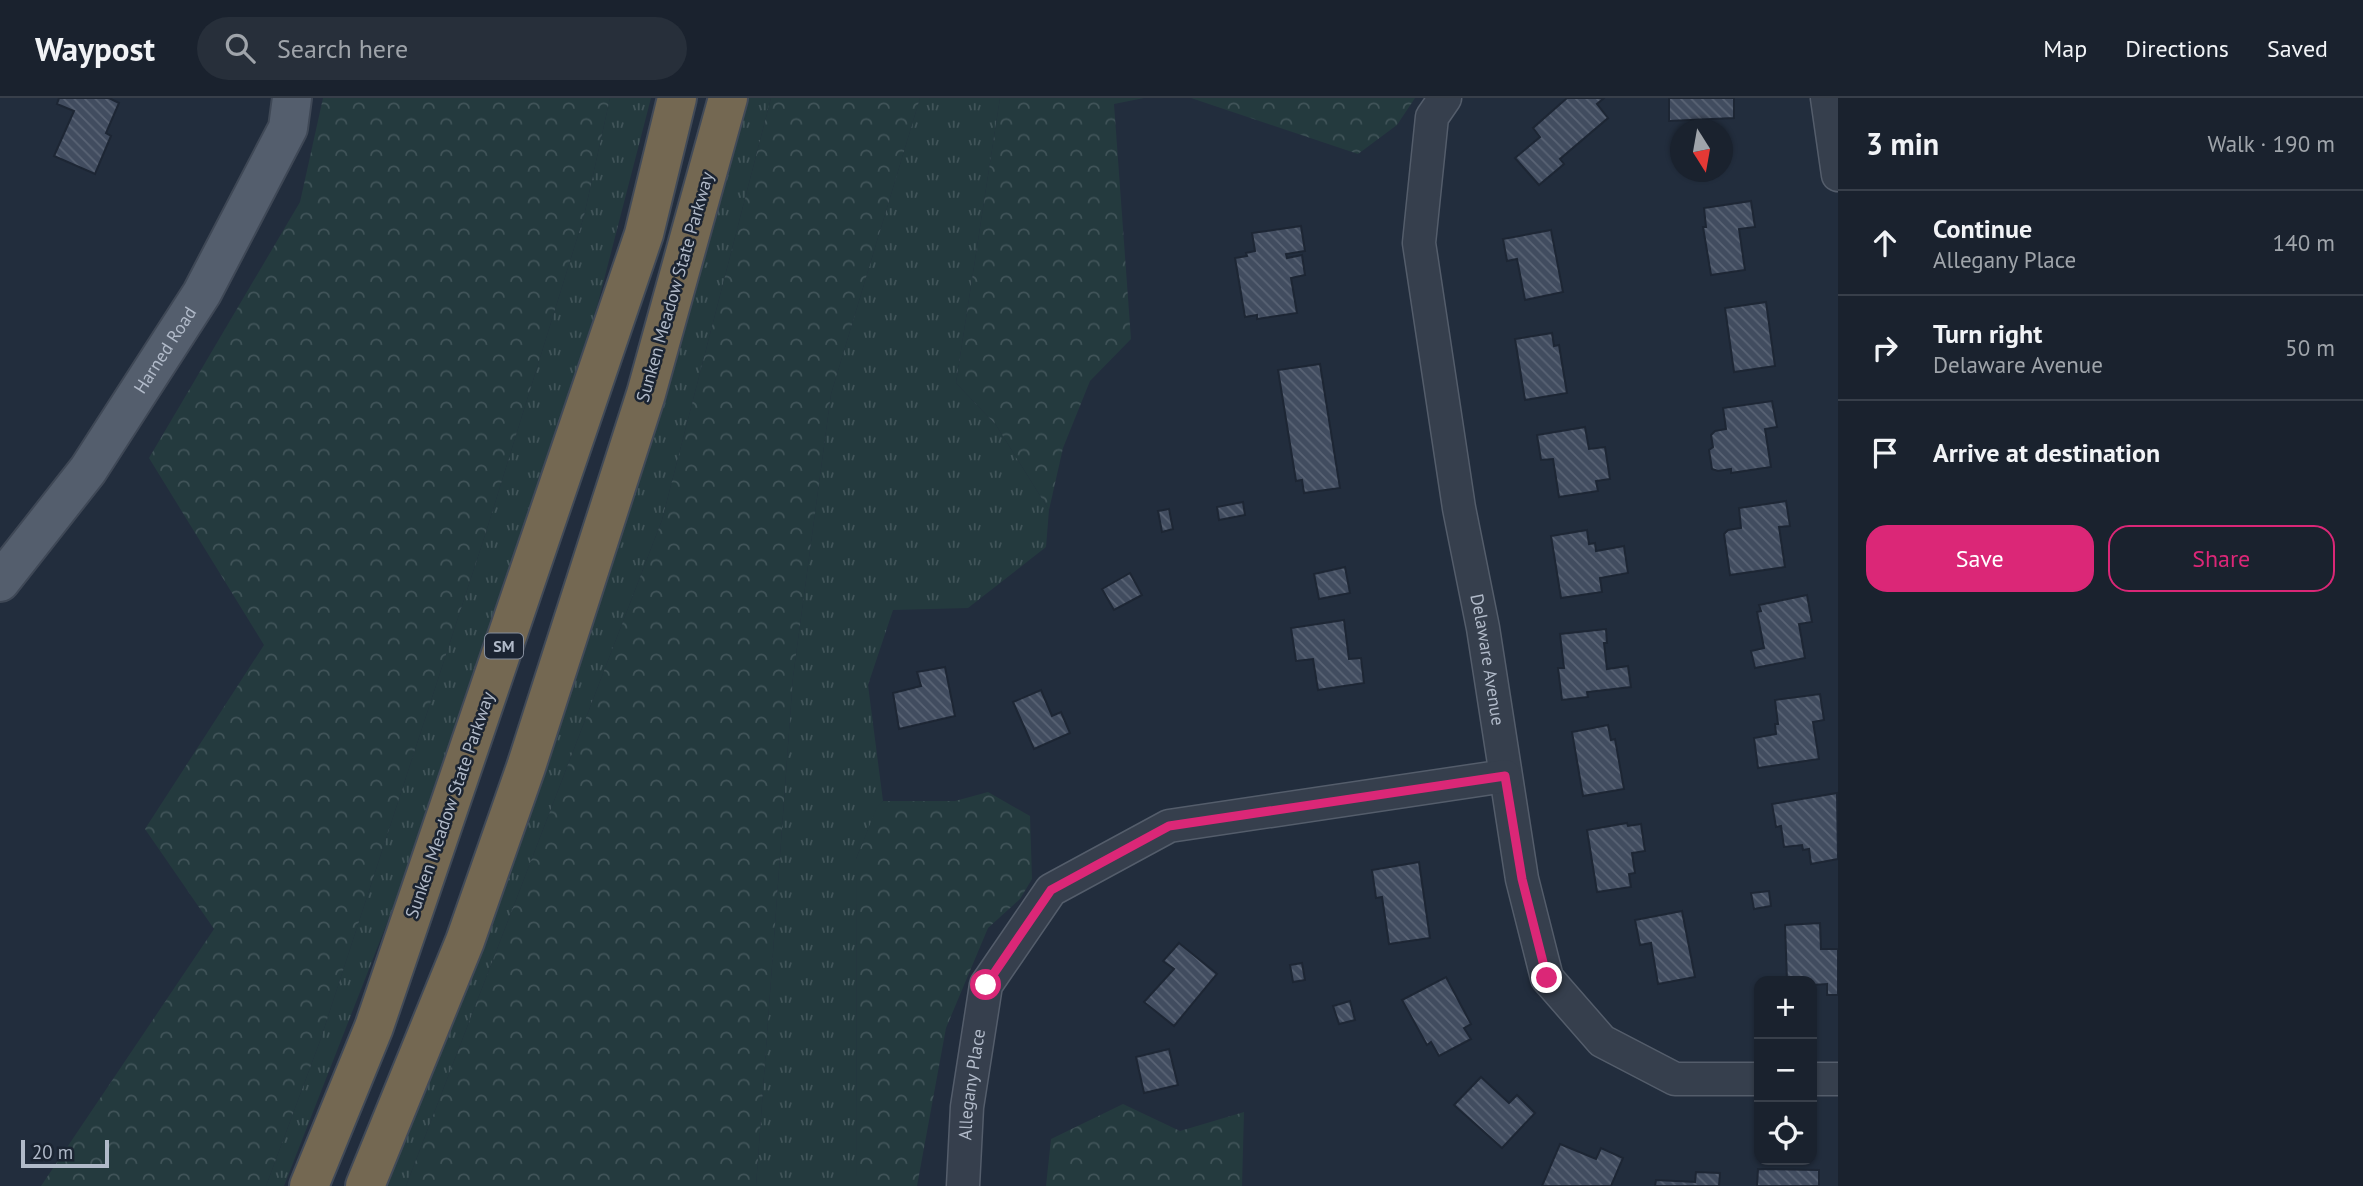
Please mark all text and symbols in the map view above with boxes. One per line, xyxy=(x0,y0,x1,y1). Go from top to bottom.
search box xyxy=(197,17,687,80)
text: Waypost xyxy=(35,27,155,70)
icon: search xyxy=(221,29,259,67)
text: Search here xyxy=(277,32,408,65)
text: Map xyxy=(2043,33,2087,64)
text: Directions xyxy=(2125,33,2229,64)
text: Saved xyxy=(2267,33,2328,64)
north arrow xyxy=(1670,119,1733,182)
text: 3 min xyxy=(1866,124,1939,163)
text: Walk · 190 m xyxy=(2208,129,2335,158)
street label: Sunken Meadow State Parkway xyxy=(631,169,719,405)
text: Continue xyxy=(1933,212,2032,245)
icon: ahead xyxy=(1866,224,1904,262)
text: 140 m xyxy=(2273,228,2335,257)
text: Allegany Place xyxy=(1933,245,2076,274)
street label: Harned Road xyxy=(128,302,201,398)
text: Turn right xyxy=(1933,317,2042,350)
icon: right xyxy=(1866,329,1904,367)
text: 50 m xyxy=(2285,333,2335,362)
text: Delaware Avenue xyxy=(1933,350,2103,379)
icon: arrive xyxy=(1866,434,1904,472)
text: Arrive at destination xyxy=(1933,436,2160,469)
button: Save xyxy=(1866,525,2094,592)
button: Share xyxy=(2108,525,2335,592)
street label: Delaware Avenue xyxy=(1465,592,1510,727)
road number: SM xyxy=(485,634,523,659)
street label: Sunken Meadow State Parkway xyxy=(400,688,499,921)
route end xyxy=(1531,962,1562,993)
route start xyxy=(970,969,1001,1000)
map controls xyxy=(1754,976,1817,1165)
button: + xyxy=(1754,976,1817,1039)
street label: Allegany Place xyxy=(953,1027,990,1141)
button: − xyxy=(1754,1039,1817,1102)
button: locate xyxy=(1754,1102,1817,1165)
scale bar xyxy=(21,1137,108,1169)
text: 20 m xyxy=(32,1140,73,1164)

